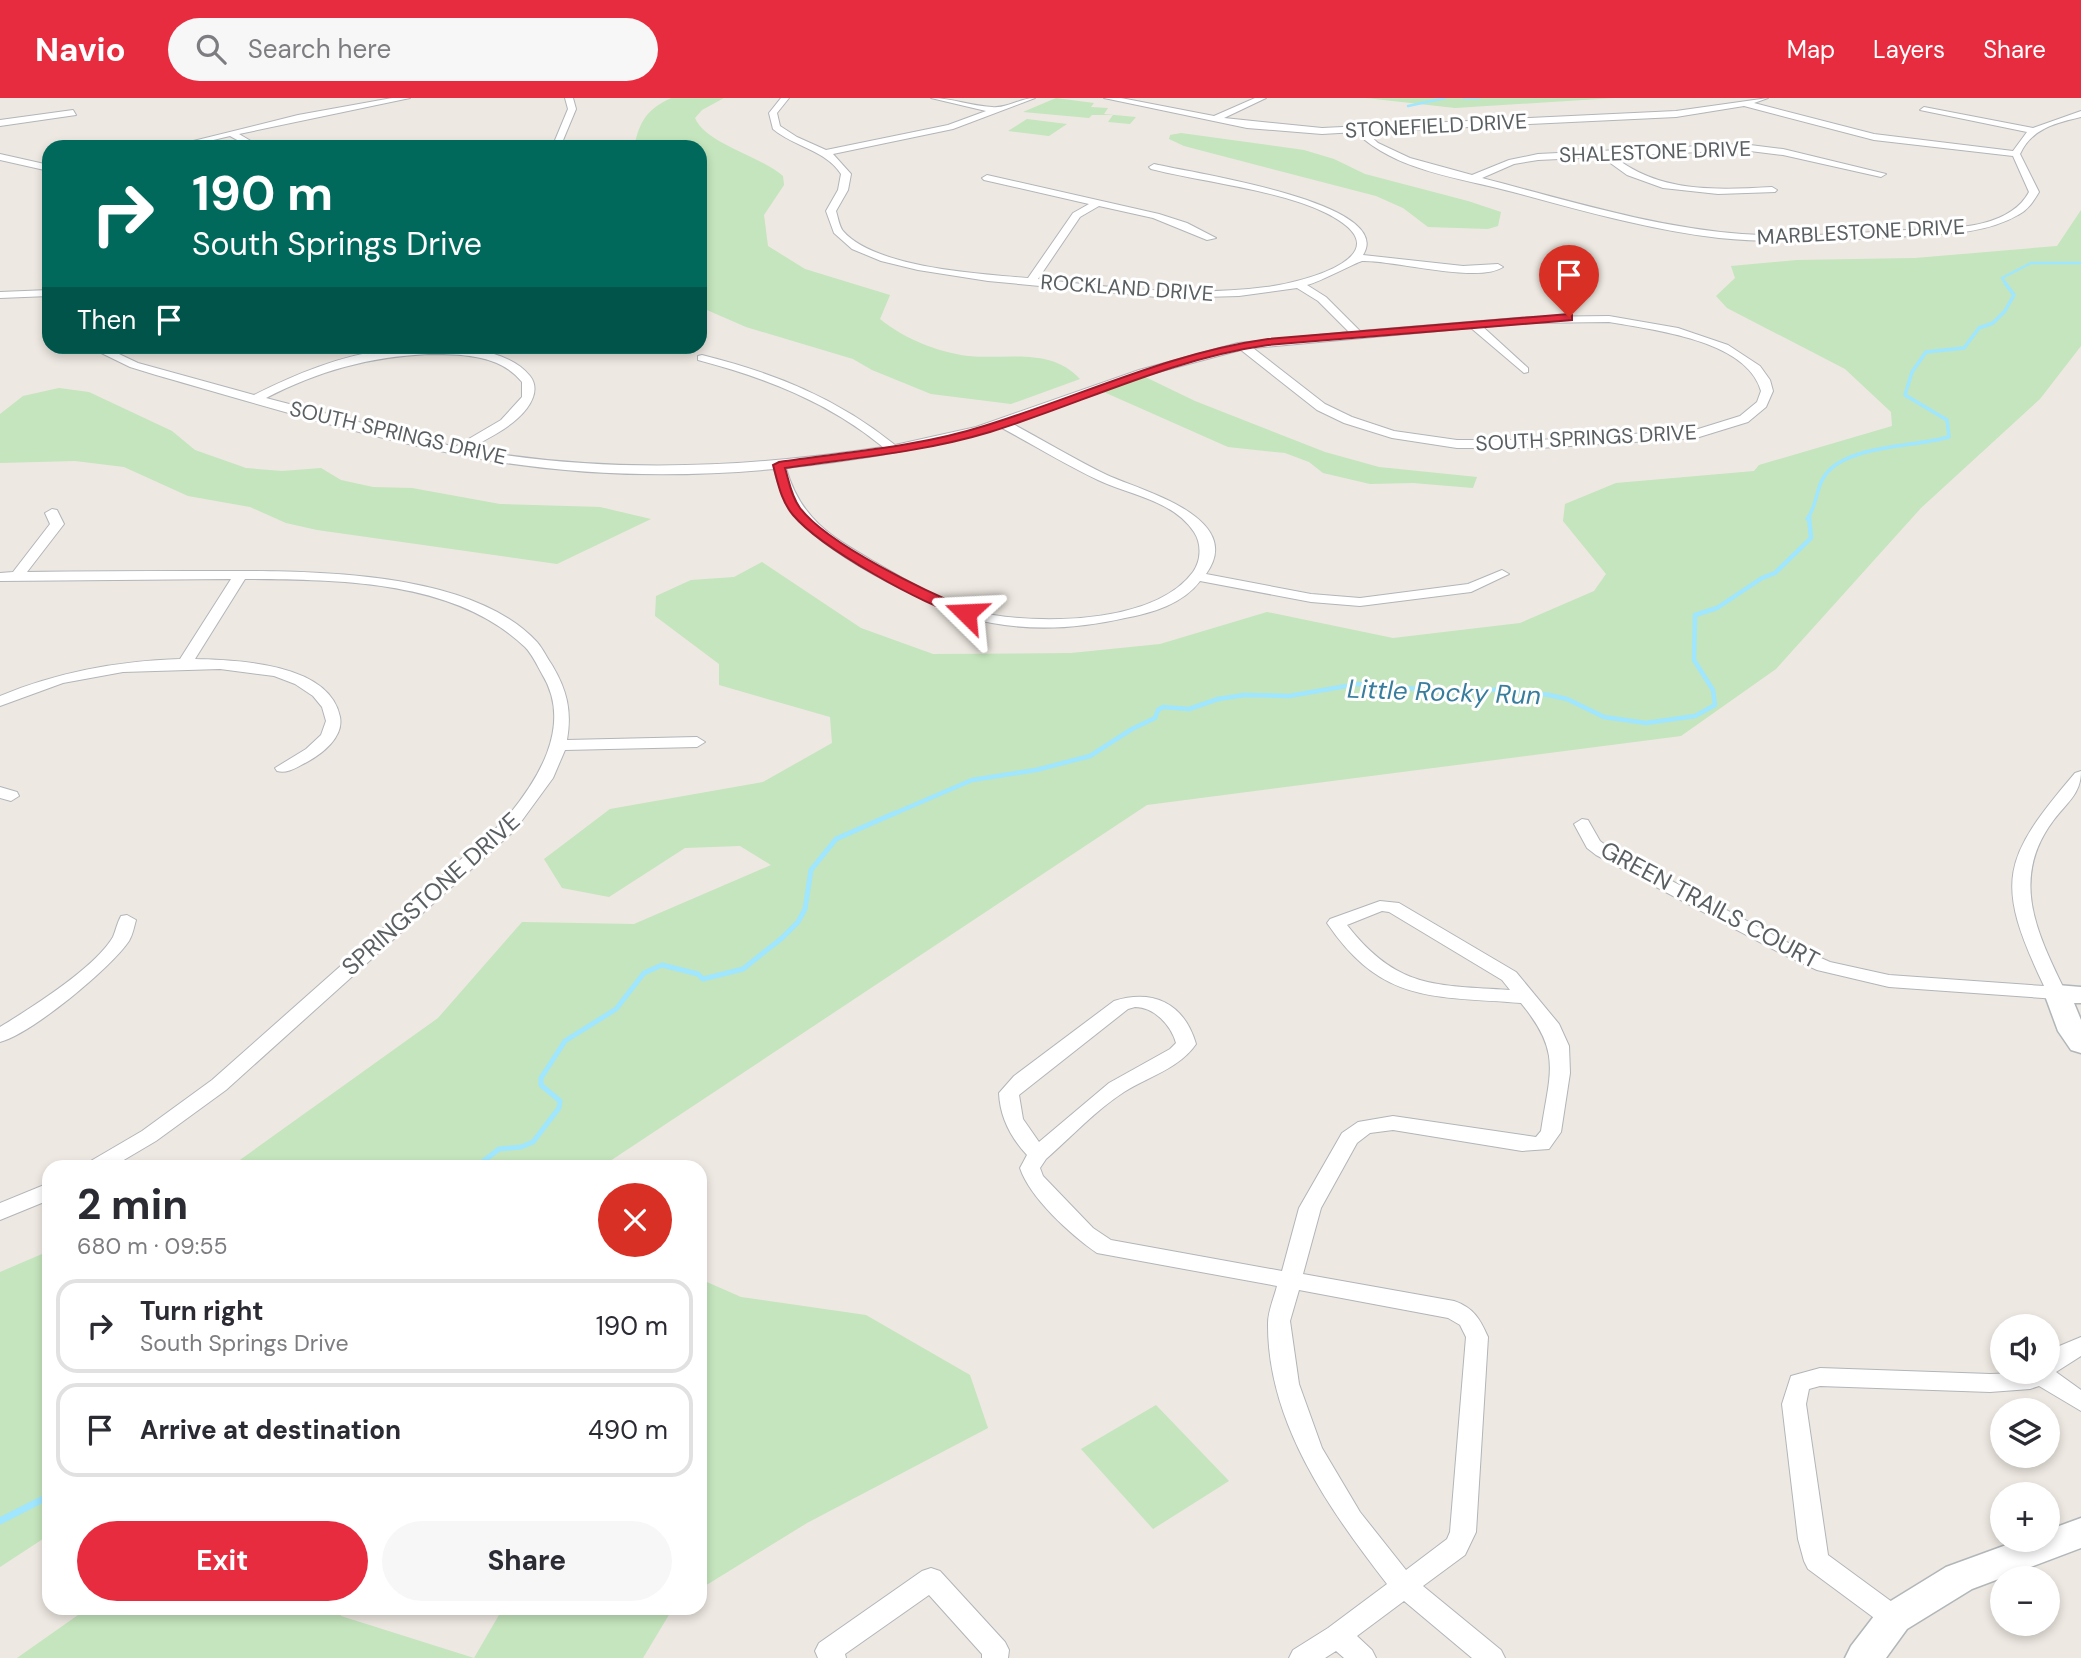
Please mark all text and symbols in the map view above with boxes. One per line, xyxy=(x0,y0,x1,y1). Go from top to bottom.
search box xyxy=(168,18,658,81)
text: Navio xyxy=(35,28,126,71)
icon: search xyxy=(192,30,230,68)
text: Search here xyxy=(248,32,391,66)
text: Map xyxy=(1787,34,1835,65)
text: Layers xyxy=(1873,34,1945,65)
text: Share xyxy=(1983,34,2046,65)
street label: STONEFIELD DRIVE xyxy=(1344,107,1528,145)
street label: SHALESTONE DRIVE xyxy=(1558,135,1752,169)
text: 190 m xyxy=(192,161,333,225)
icon: right xyxy=(77,168,168,259)
street label: MARBLESTONE DRIVE xyxy=(1756,213,1966,251)
text: South Springs Drive xyxy=(192,223,482,265)
pin xyxy=(1539,245,1599,317)
icon: arrive xyxy=(1550,256,1588,294)
street label: ROCKLAND DRIVE xyxy=(1040,268,1214,308)
icon: arrive xyxy=(150,301,188,339)
text: Then xyxy=(77,303,136,337)
street label: SOUTH SPRINGS DRIVE xyxy=(287,394,509,472)
street label: SOUTH SPRINGS DRIVE xyxy=(1475,418,1697,458)
position arrow xyxy=(929,576,1003,650)
water label: Little Rocky Run xyxy=(1346,672,1542,712)
street label: SPRINGSTONE DRIVE xyxy=(335,805,526,982)
street label: GREEN TRAILS COURT xyxy=(1596,834,1825,975)
text: 2 min xyxy=(77,1177,188,1232)
button: close xyxy=(598,1183,672,1257)
text: 680 m · 09:55 xyxy=(77,1231,227,1261)
text: Turn right xyxy=(140,1294,264,1328)
icon: right xyxy=(81,1307,119,1345)
text: 190 m xyxy=(596,1309,668,1343)
map controls xyxy=(1990,1314,2060,1636)
button: sound xyxy=(1990,1314,2060,1384)
text: South Springs Drive xyxy=(140,1328,348,1358)
button: layers xyxy=(1990,1398,2060,1468)
icon: arrive xyxy=(81,1411,119,1449)
text: Arrive at destination xyxy=(140,1413,401,1447)
text: 490 m xyxy=(588,1413,668,1447)
button: + xyxy=(1990,1482,2060,1552)
button: Exit xyxy=(77,1521,368,1601)
button: Share xyxy=(382,1521,672,1601)
button: − xyxy=(1990,1566,2060,1636)

